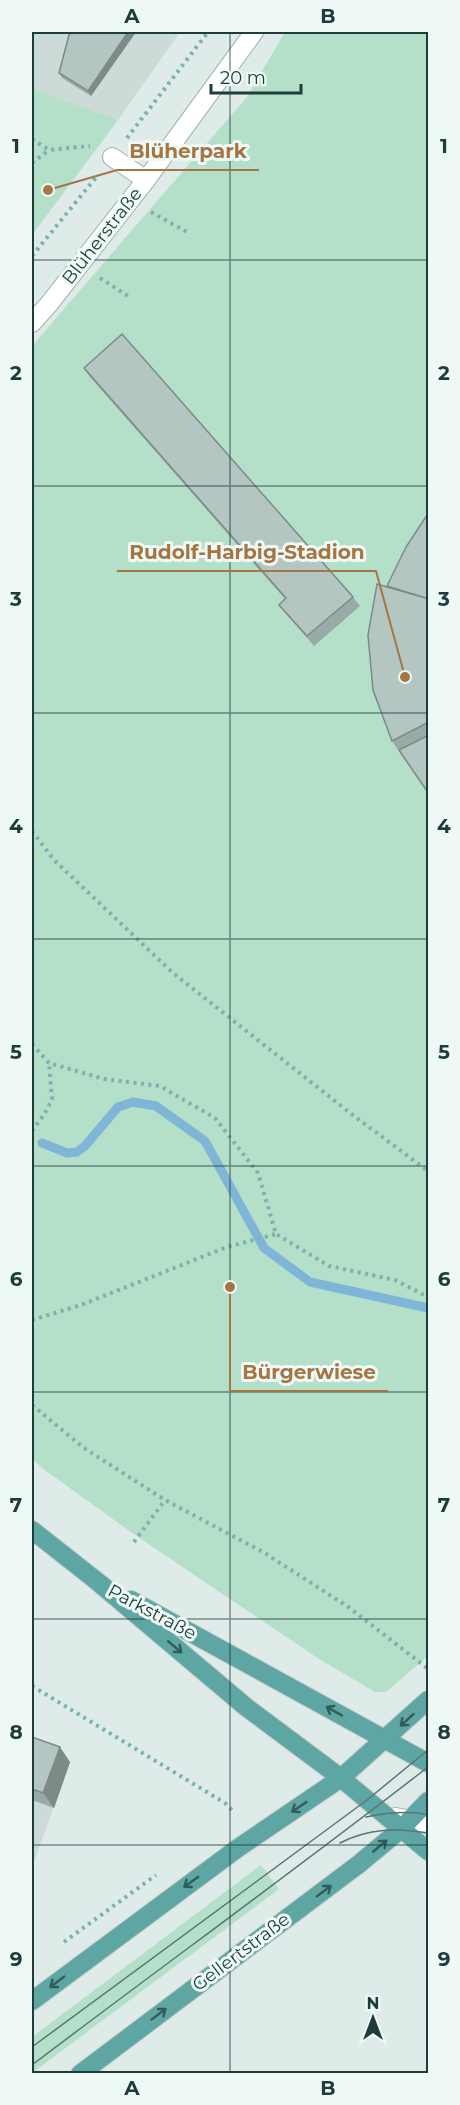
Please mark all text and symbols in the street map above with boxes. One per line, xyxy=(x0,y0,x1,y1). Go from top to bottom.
text: A xyxy=(123,4,140,28)
text: B xyxy=(320,4,336,28)
scale bar xyxy=(211,57,301,95)
text: 20 m xyxy=(220,67,266,89)
callout: Blüherpark xyxy=(117,132,259,170)
text: 1 xyxy=(12,134,20,158)
text: 1 xyxy=(440,134,448,158)
text: Blüherpark xyxy=(129,139,248,163)
street label: Blüherstraße xyxy=(57,183,147,289)
text: 2 xyxy=(10,361,22,385)
text: 2 xyxy=(438,361,450,385)
callout: Rudolf-Harbig-Stadion xyxy=(117,533,376,571)
text: Rudolf-Harbig-Stadion xyxy=(129,540,365,564)
text: 3 xyxy=(9,587,22,611)
text: 3 xyxy=(437,587,450,611)
text: 4 xyxy=(9,814,23,838)
text: 4 xyxy=(437,814,451,838)
text: 5 xyxy=(10,1040,22,1064)
text: 5 xyxy=(438,1040,450,1064)
text: 6 xyxy=(10,1267,23,1291)
text: 6 xyxy=(438,1267,451,1291)
callout: Bürgerwiese xyxy=(230,1353,388,1391)
text: Bürgerwiese xyxy=(242,1360,376,1384)
text: 7 xyxy=(10,1493,22,1517)
text: 7 xyxy=(438,1493,450,1517)
street label: Parkstraße xyxy=(104,1580,200,1645)
one-way arrow xyxy=(167,1640,182,1654)
one-way arrow xyxy=(326,1705,344,1716)
one-way arrow xyxy=(400,1713,415,1727)
text: 8 xyxy=(9,1720,23,1744)
text: 8 xyxy=(437,1720,451,1744)
one-way arrow xyxy=(291,1801,307,1813)
one-way arrow xyxy=(372,1840,388,1853)
one-way arrow xyxy=(184,1876,200,1889)
one-way arrow xyxy=(316,1884,332,1897)
street label: Gellertstraße xyxy=(188,1908,294,1996)
text: 9 xyxy=(10,1947,22,1971)
text: 9 xyxy=(438,1947,450,1971)
one-way arrow xyxy=(49,1975,65,1988)
north arrow xyxy=(343,1988,403,2048)
text: N xyxy=(367,1994,379,2013)
one-way arrow xyxy=(151,2008,167,2020)
text: A xyxy=(123,2076,140,2100)
text: B xyxy=(320,2076,336,2100)

